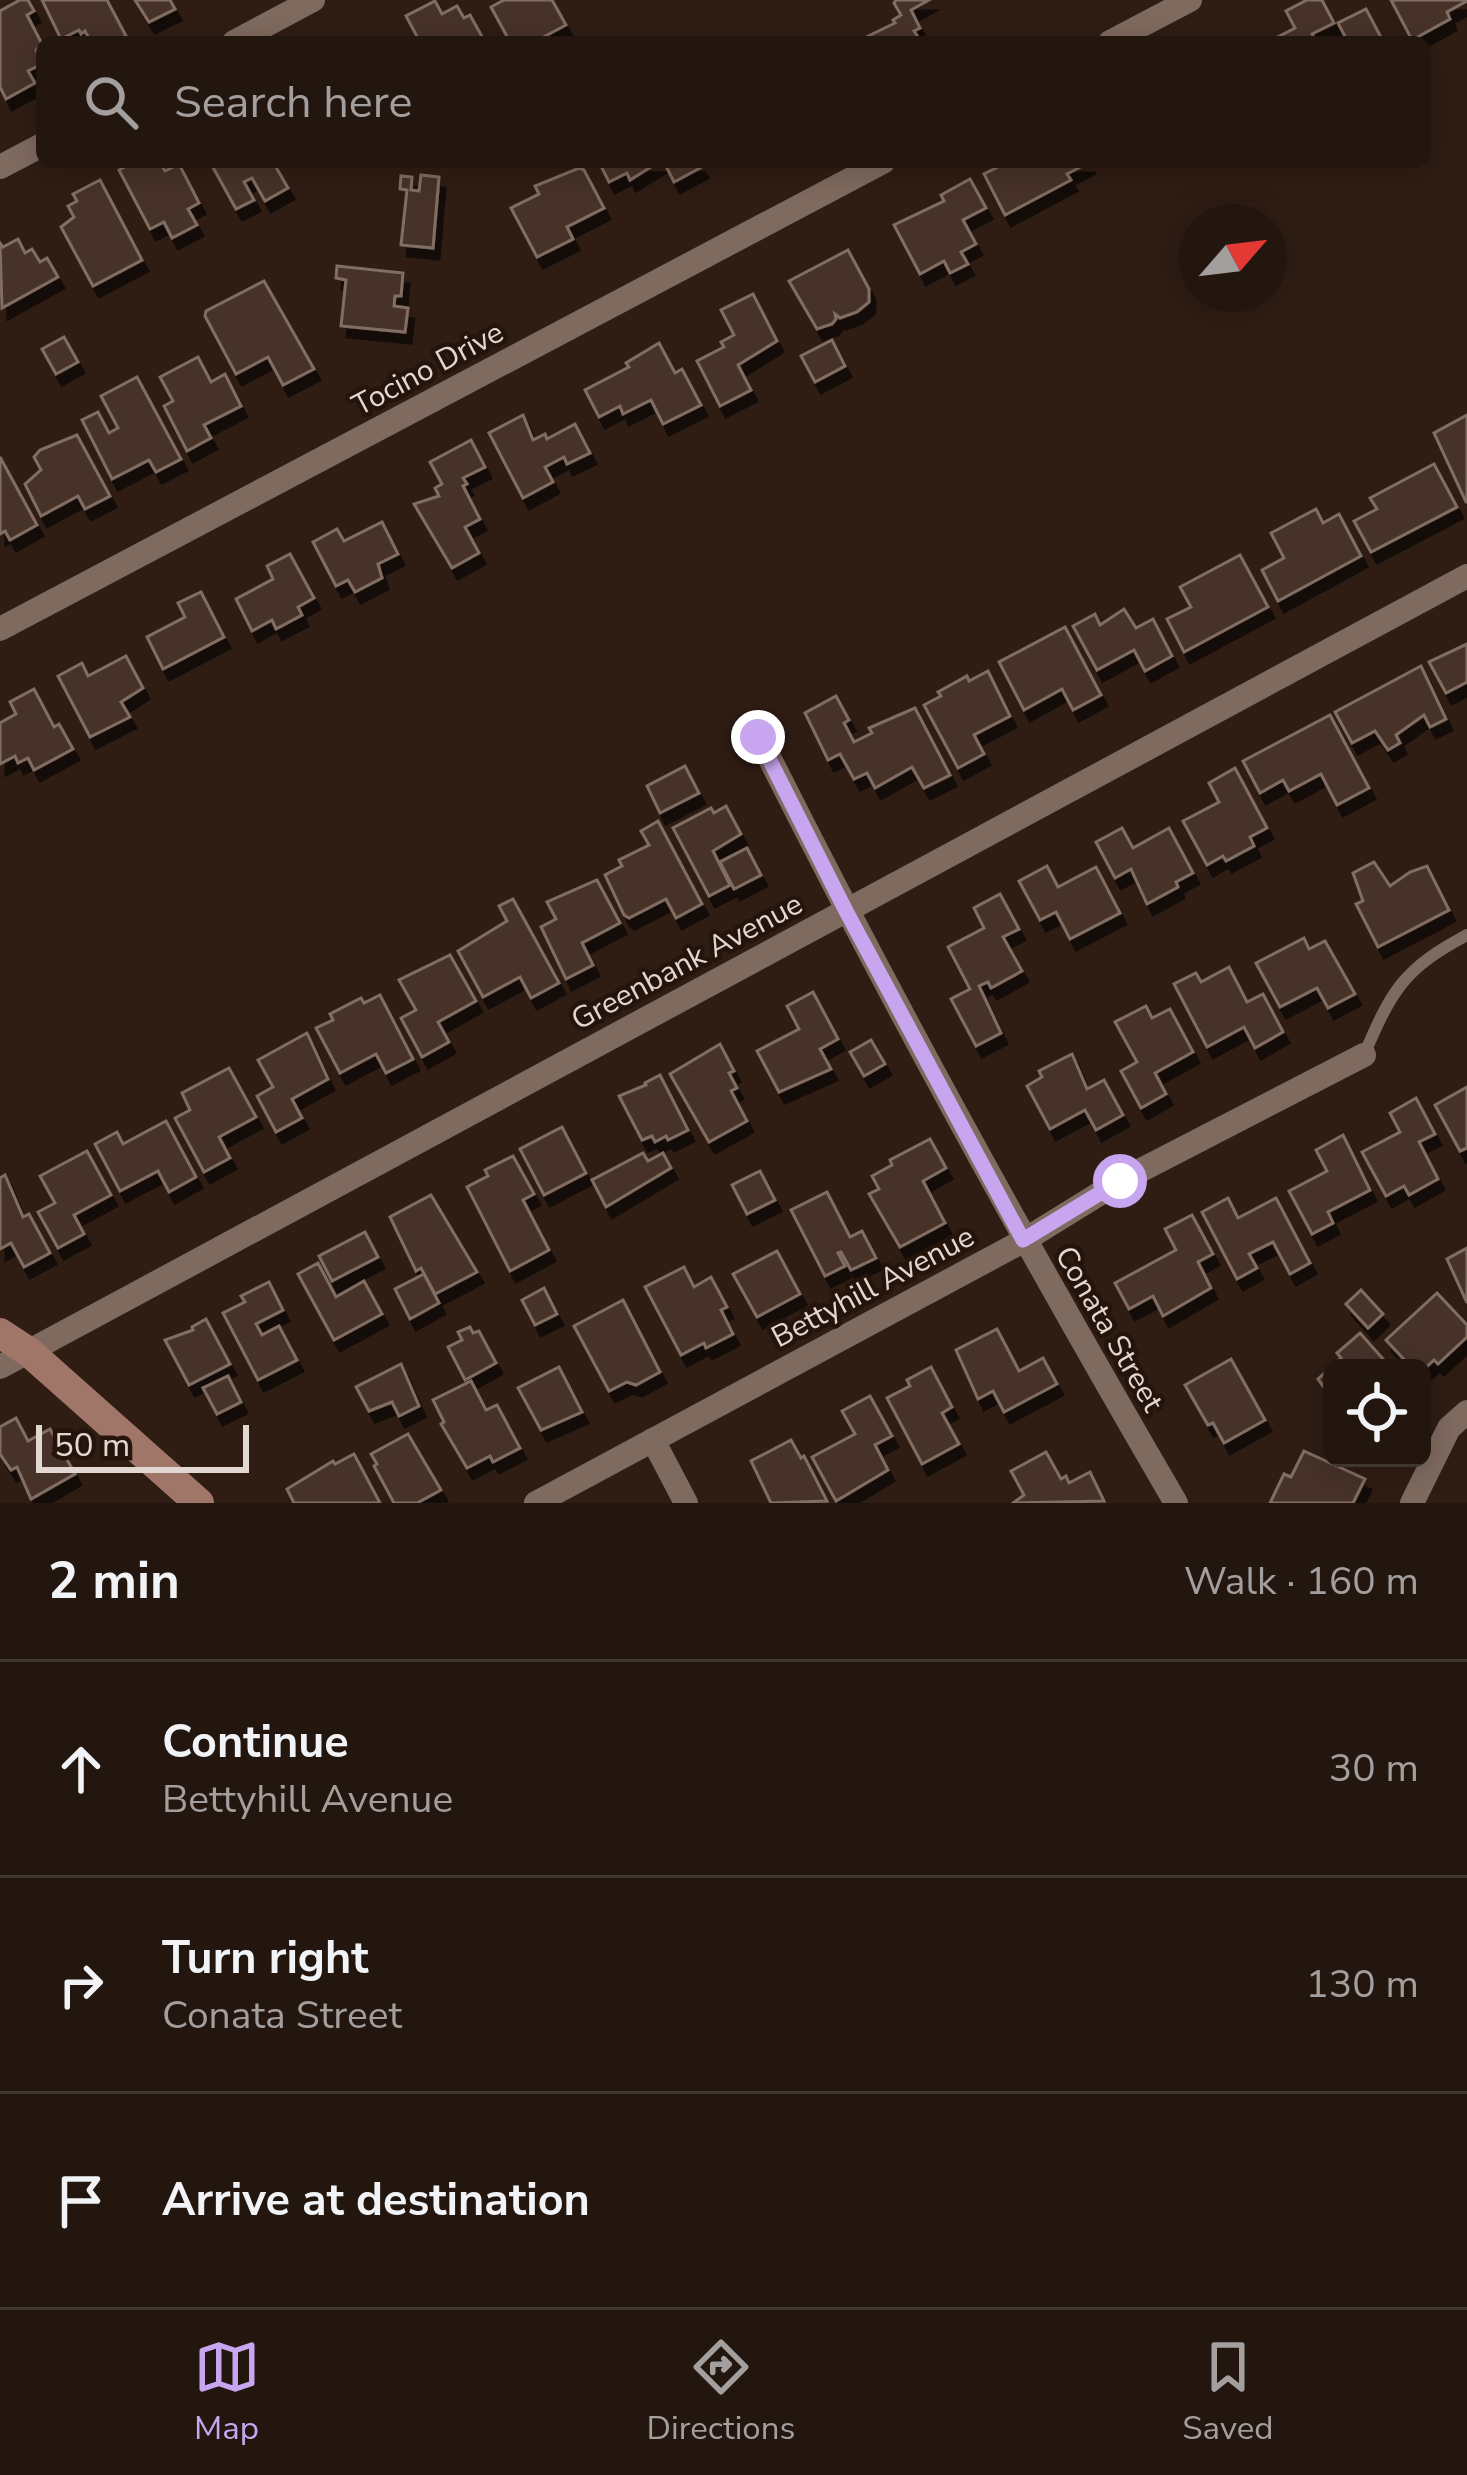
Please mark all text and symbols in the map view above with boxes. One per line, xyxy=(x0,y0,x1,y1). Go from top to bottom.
search box xyxy=(36,36,1431,168)
icon: search xyxy=(78,69,144,135)
text: Search here xyxy=(174,72,413,133)
north arrow xyxy=(1179,204,1287,312)
street label: Tocino Drive xyxy=(345,312,511,426)
route end xyxy=(731,710,785,764)
street label: Greenbank Avenue xyxy=(564,884,810,1040)
route start xyxy=(1093,1154,1147,1208)
street label: Bettyhill Avenue xyxy=(764,1216,982,1358)
street label: Conata Street xyxy=(1045,1239,1173,1420)
map controls xyxy=(1323,1359,1431,1467)
button: locate xyxy=(1323,1359,1431,1467)
scale bar xyxy=(36,1419,249,1472)
text: 50 m xyxy=(54,1423,130,1468)
text: 2 min xyxy=(48,1546,180,1616)
text: Walk · 160 m xyxy=(1184,1555,1419,1608)
text: Continue xyxy=(162,1712,349,1773)
icon: ahead xyxy=(48,1736,114,1802)
text: 30 m xyxy=(1329,1742,1419,1795)
text: Bettyhill Avenue xyxy=(162,1773,453,1826)
text: Turn right xyxy=(162,1928,369,1989)
icon: right xyxy=(48,1952,114,2018)
text: 130 m xyxy=(1305,1958,1419,2011)
text: Conata Street xyxy=(162,1989,402,2042)
icon: arrive xyxy=(48,2168,114,2234)
text: Arrive at destination xyxy=(162,2170,590,2231)
tab: Map xyxy=(194,2334,260,2451)
tab: Directions xyxy=(647,2334,795,2451)
tab: Saved xyxy=(1182,2334,1273,2451)

